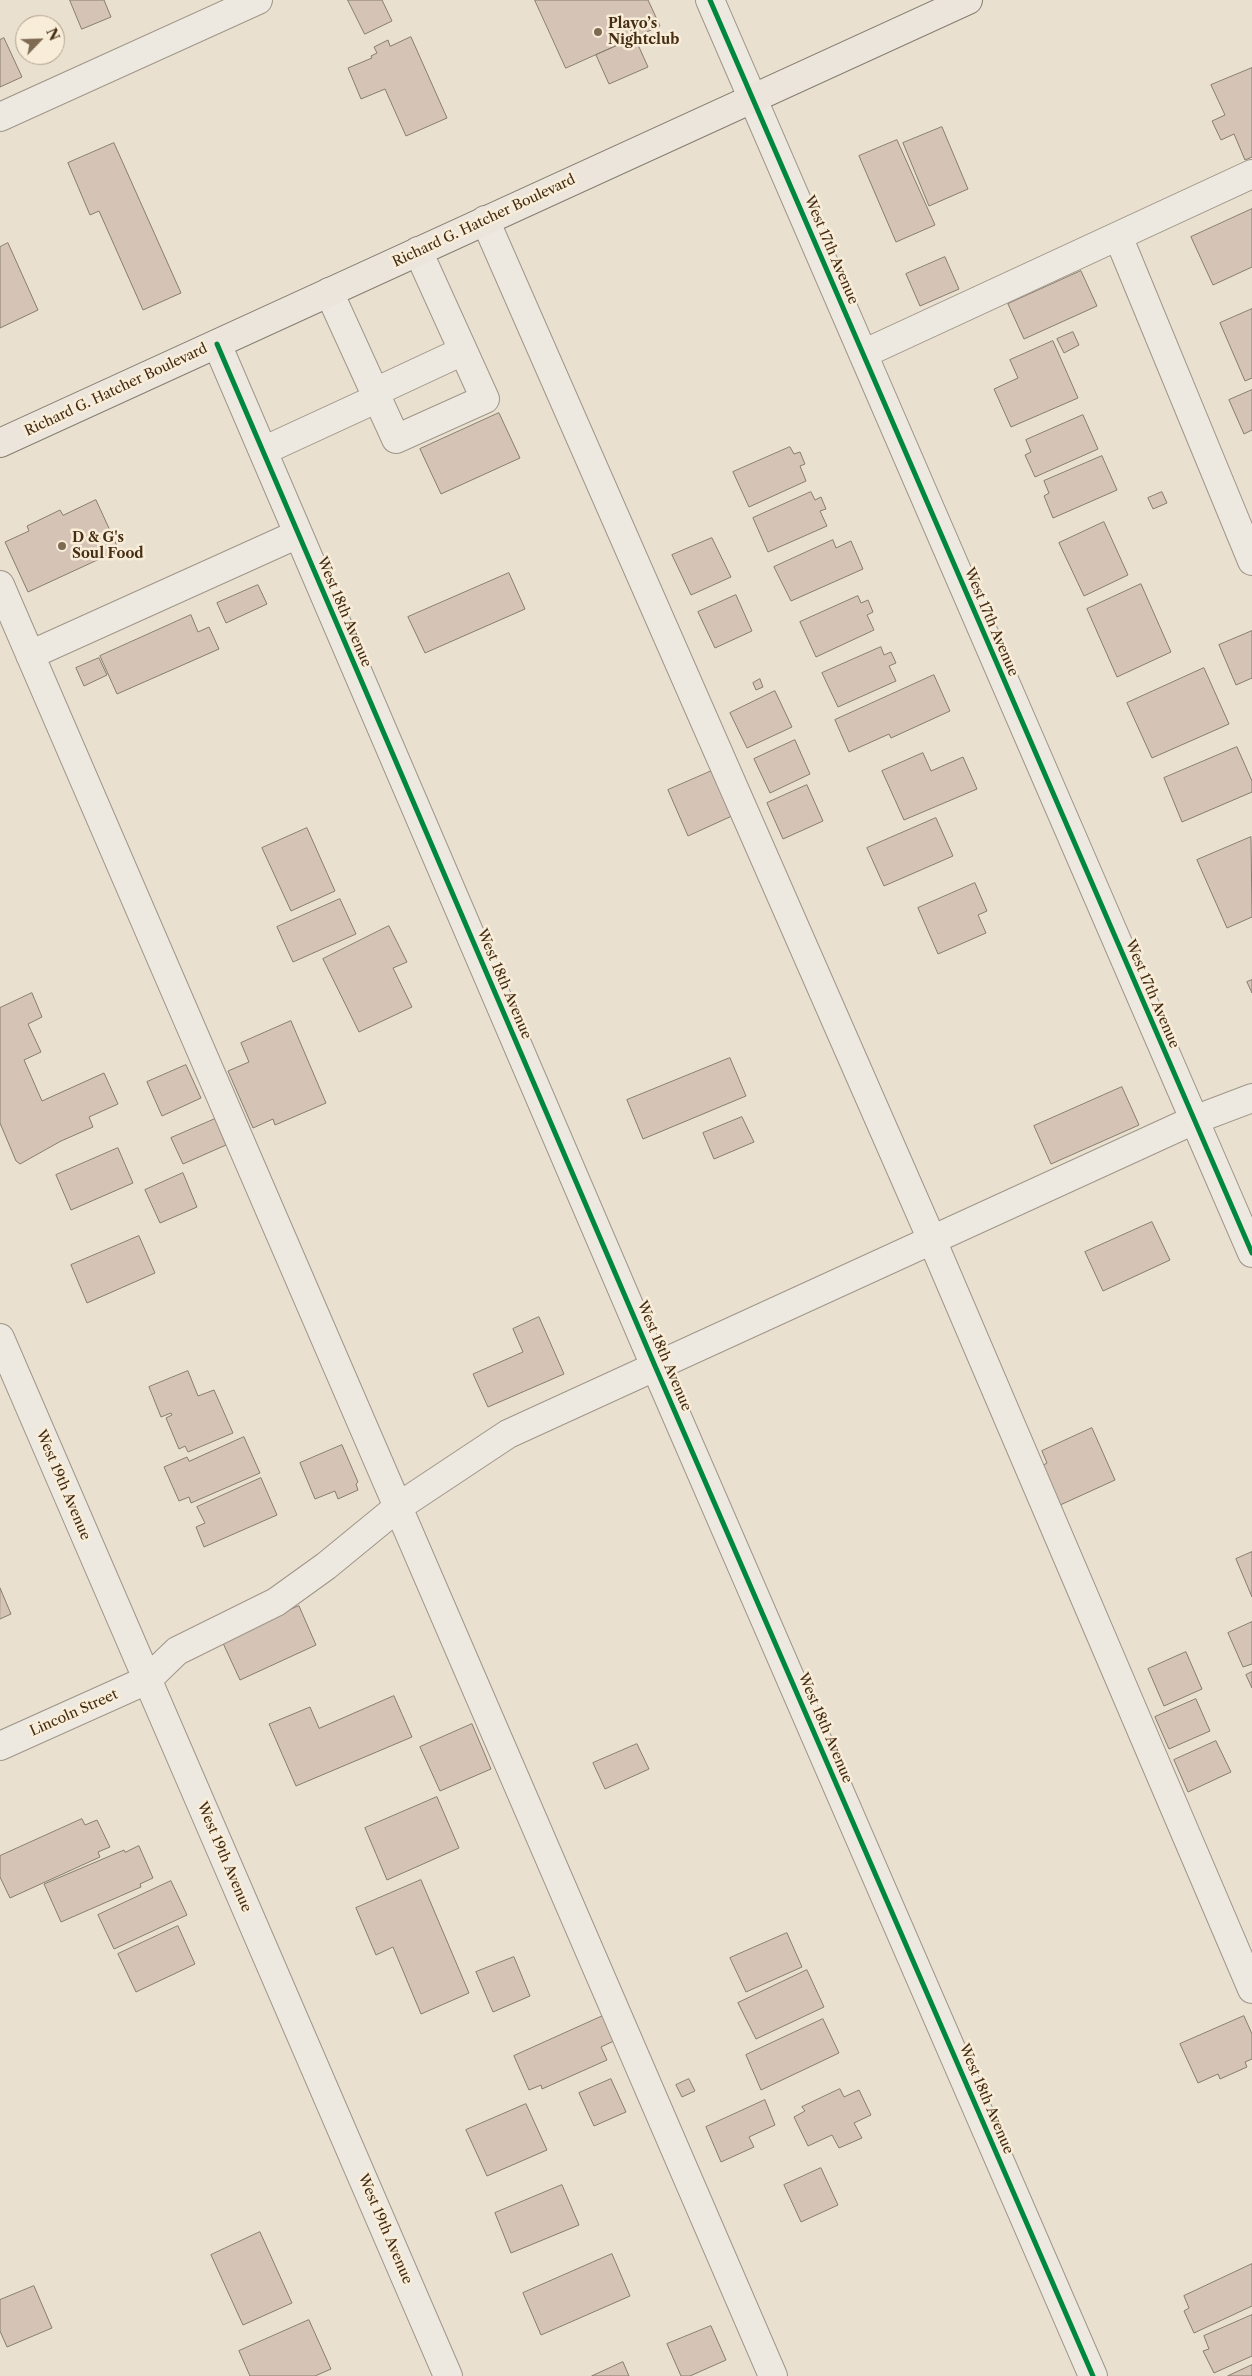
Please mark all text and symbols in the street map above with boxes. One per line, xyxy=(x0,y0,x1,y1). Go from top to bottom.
north arrow xyxy=(15,15,65,65)
place label: Playo’s Nightclub xyxy=(608,16,679,48)
text: N xyxy=(42,25,63,44)
marker: Playo’s Nightclub xyxy=(592,26,604,38)
street label: Richard G. Hatcher Boulevard xyxy=(390,171,578,271)
street label: West 17th Avenue xyxy=(800,193,862,307)
street label: Richard G. Hatcher Boulevard xyxy=(22,340,210,440)
place label: D & G's Soul Food xyxy=(72,530,144,562)
marker: D & G's Soul Food xyxy=(56,540,68,552)
street label: West 18th Avenue xyxy=(313,554,375,670)
street label: West 17th Avenue xyxy=(960,565,1022,679)
street label: West 18th Avenue xyxy=(473,926,535,1042)
street label: West 17th Avenue xyxy=(1121,937,1183,1051)
street label: West 18th Avenue xyxy=(633,1298,695,1414)
street label: West 19th Avenue xyxy=(32,1427,94,1543)
street label: West 18th Avenue xyxy=(794,1670,856,1786)
street label: Lincoln Street xyxy=(27,1686,121,1740)
street label: West 19th Avenue xyxy=(193,1799,255,1915)
street label: West 18th Avenue xyxy=(955,2041,1017,2157)
street label: West 19th Avenue xyxy=(354,2171,416,2287)

